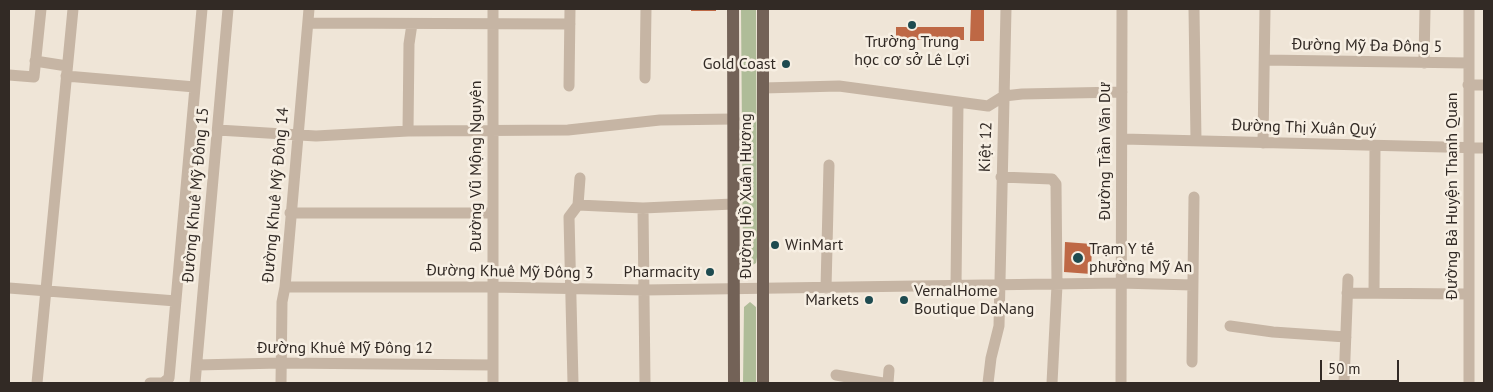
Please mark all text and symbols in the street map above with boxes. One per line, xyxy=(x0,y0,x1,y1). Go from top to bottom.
marker: Trường Trung học cơ sở Lê Lợi xyxy=(906,19,918,31)
place label: Trường Trung học cơ sở Lê Lợi xyxy=(854,32,970,70)
street label: Đường Mỹ Đa Đông 5 xyxy=(1292,35,1442,57)
place label: Gold Coast xyxy=(703,54,776,74)
marker: Gold Coast xyxy=(780,58,792,70)
street label: Đường Vũ Mộng Nguyên xyxy=(466,81,486,251)
street label: Đường Trần Văn Dư xyxy=(1095,82,1115,220)
street label: Đường Bà Huyện Thanh Quan xyxy=(1442,92,1462,300)
street label: Đường Khuê Mỹ Đông 15 xyxy=(179,107,213,283)
street label: Đường Khuê Mỹ Đông 14 xyxy=(259,107,293,283)
street label: Đường Hồ Xuân Hương xyxy=(736,113,756,279)
street label: Đường Thị Xuân Quý xyxy=(1231,116,1377,140)
street label: Kiệt 12 xyxy=(976,122,996,172)
place label: WinMart xyxy=(785,235,843,255)
marker: WinMart xyxy=(769,239,781,251)
place label: Trạm Y tế phường Mỹ An xyxy=(1089,239,1192,277)
marker: Trạm Y tế phường Mỹ An xyxy=(1071,251,1085,265)
street label: Đường Khuê Mỹ Đông 3 xyxy=(426,261,594,283)
place label: Pharmacity xyxy=(624,262,700,282)
marker: Pharmacity xyxy=(704,266,716,278)
place label: VernalHome Boutique DaNang xyxy=(914,281,1034,319)
place label: Markets xyxy=(805,290,859,310)
marker: Markets xyxy=(863,294,875,306)
marker: VernalHome Boutique DaNang xyxy=(898,294,910,306)
street label: Đường Khuê Mỹ Đông 12 xyxy=(257,338,433,358)
scale bar xyxy=(1323,350,1402,382)
text: 50 m xyxy=(1328,359,1361,378)

